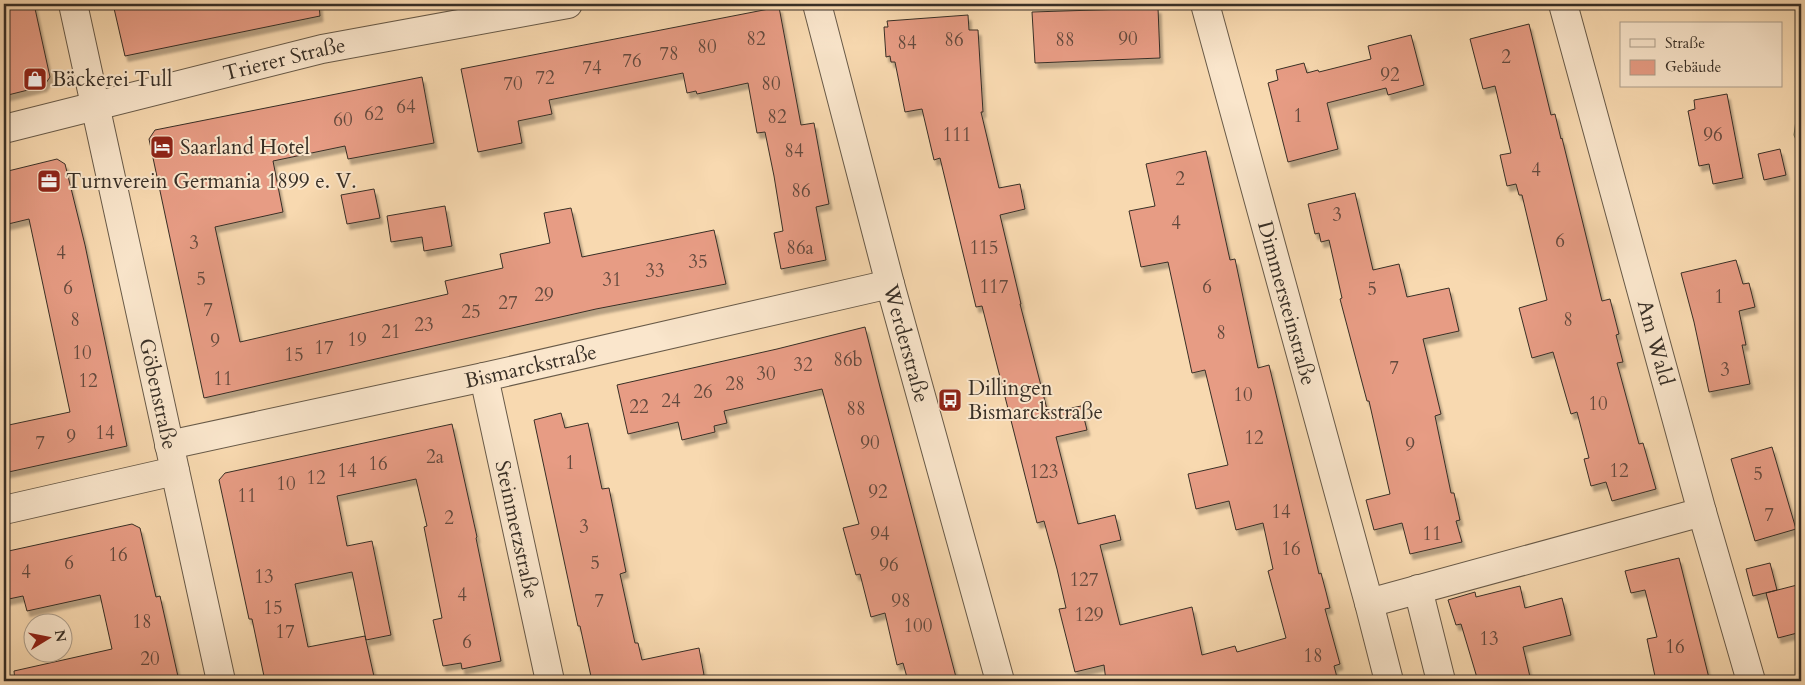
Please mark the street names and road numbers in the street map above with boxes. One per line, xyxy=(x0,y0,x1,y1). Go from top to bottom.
street label: Trierer Straße xyxy=(220,31,348,88)
street label: Dimmersteinstraße xyxy=(1250,218,1323,389)
street label: Werderstraße xyxy=(876,280,936,406)
street label: Am Wald xyxy=(1630,297,1681,389)
street label: Göbenstraße xyxy=(131,335,184,452)
street label: Bismarckstraße xyxy=(462,338,600,396)
street label: Steinmetzstraße xyxy=(488,458,546,601)

